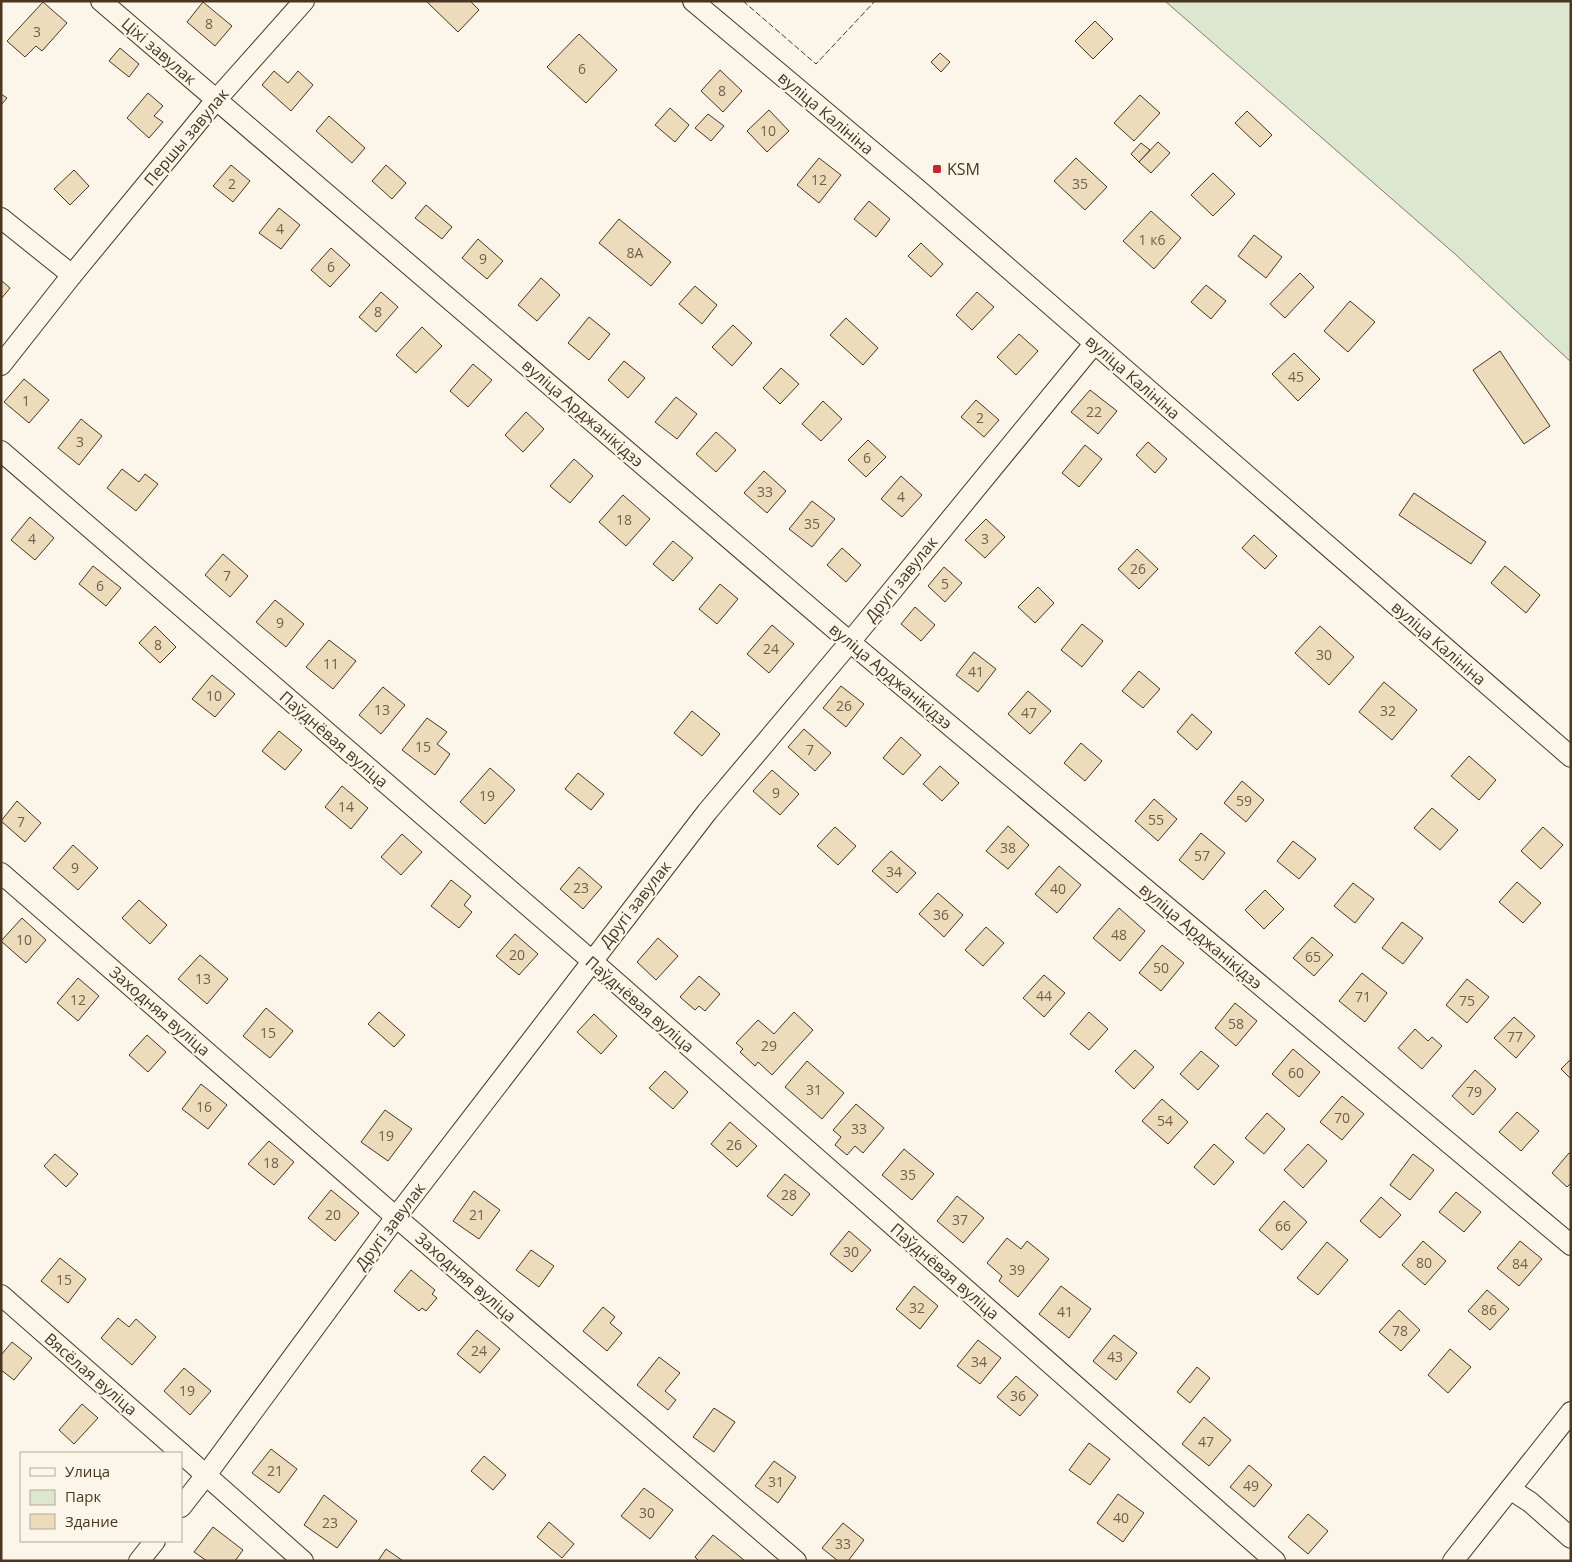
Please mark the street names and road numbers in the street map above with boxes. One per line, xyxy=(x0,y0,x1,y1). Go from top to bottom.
street label: Ціхі завулак xyxy=(117,12,202,90)
street label: вуліца Калініна xyxy=(774,66,878,160)
street label: Першы завулак xyxy=(139,83,234,191)
street label: вуліца Калініна xyxy=(1081,330,1185,424)
street label: вуліца Арджанікідзэ xyxy=(517,354,649,472)
street label: Другі завулак xyxy=(860,531,943,626)
street label: вуліца Калініна xyxy=(1387,596,1491,690)
street label: вуліца Арджанікідзэ xyxy=(825,618,957,734)
street label: Паўднёвая вуліца xyxy=(275,686,393,792)
street label: Другі завулак xyxy=(594,856,676,952)
street label: вуліца Арджанікідзэ xyxy=(1135,878,1267,994)
street label: Паўднёвая вуліца xyxy=(581,951,699,1057)
street label: Заходняя вуліца xyxy=(105,961,215,1061)
street label: Другі завулак xyxy=(350,1177,431,1274)
street label: Паўднёвая вуліца xyxy=(886,1218,1004,1324)
street label: Заходняя вуліца xyxy=(411,1227,521,1327)
street label: Вясёлая вуліца xyxy=(40,1328,142,1420)

